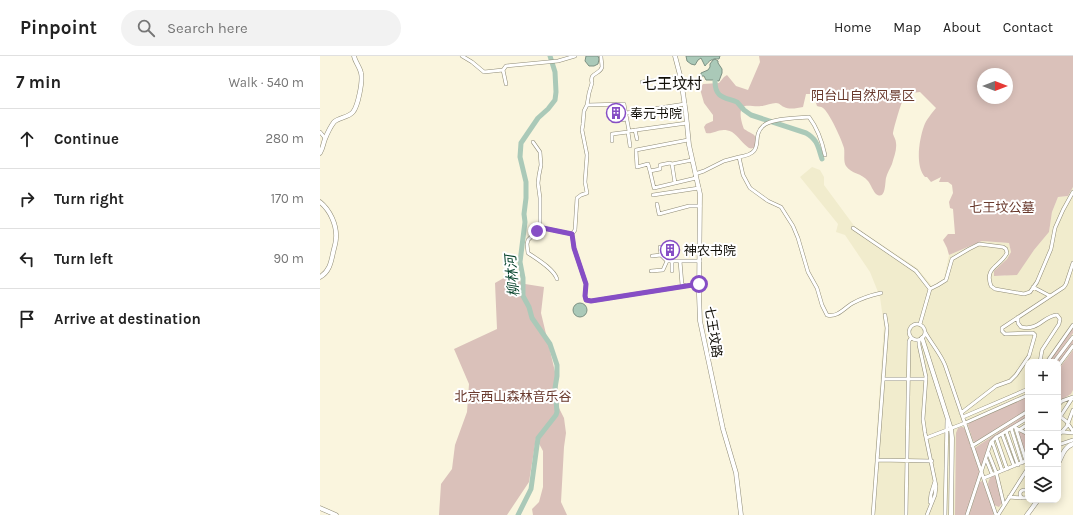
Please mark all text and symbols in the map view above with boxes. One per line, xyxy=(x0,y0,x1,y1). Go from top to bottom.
search box xyxy=(121,10,401,46)
text: Pinpoint xyxy=(20,17,97,39)
icon: search xyxy=(135,17,157,39)
text: Search here xyxy=(167,19,248,37)
text: Home xyxy=(834,19,871,36)
text: Map xyxy=(893,19,921,36)
text: About xyxy=(943,19,981,36)
text: Contact xyxy=(1003,19,1053,36)
north arrow xyxy=(977,68,1013,104)
text: 7 min xyxy=(16,72,61,92)
text: Walk · 540 m xyxy=(229,75,304,90)
district label: 七王坟村 xyxy=(642,75,702,93)
park label: 阳台山自然风景区 xyxy=(811,88,915,103)
building icon: 奉元书院 xyxy=(605,102,627,124)
place label: 奉元书院 xyxy=(630,106,682,121)
icon: ahead xyxy=(16,128,38,150)
text: Continue xyxy=(54,130,119,148)
text: 280 m xyxy=(266,131,304,146)
icon: right xyxy=(16,188,38,210)
text: Turn right xyxy=(54,190,124,208)
text: 170 m xyxy=(271,191,304,206)
park label: 七王坟公墓 xyxy=(969,200,1035,215)
route end xyxy=(528,222,546,240)
building icon: 神农书院 xyxy=(659,239,681,261)
place label: 神农书院 xyxy=(684,243,736,258)
icon: left xyxy=(16,248,38,270)
text: Turn left xyxy=(54,250,113,268)
text: 90 m xyxy=(273,251,304,266)
water label: 柳林河 xyxy=(502,251,523,298)
route start xyxy=(690,275,708,293)
street label: 七王坟路 xyxy=(702,305,725,359)
icon: arrive xyxy=(16,308,38,330)
text: Arrive at destination xyxy=(54,310,201,328)
map controls xyxy=(1025,359,1061,503)
button: + xyxy=(1025,359,1061,395)
park label: 北京西山森林音乐谷 xyxy=(454,389,572,404)
button: − xyxy=(1025,395,1061,431)
button: locate xyxy=(1025,431,1061,467)
button: layers xyxy=(1025,467,1061,503)

